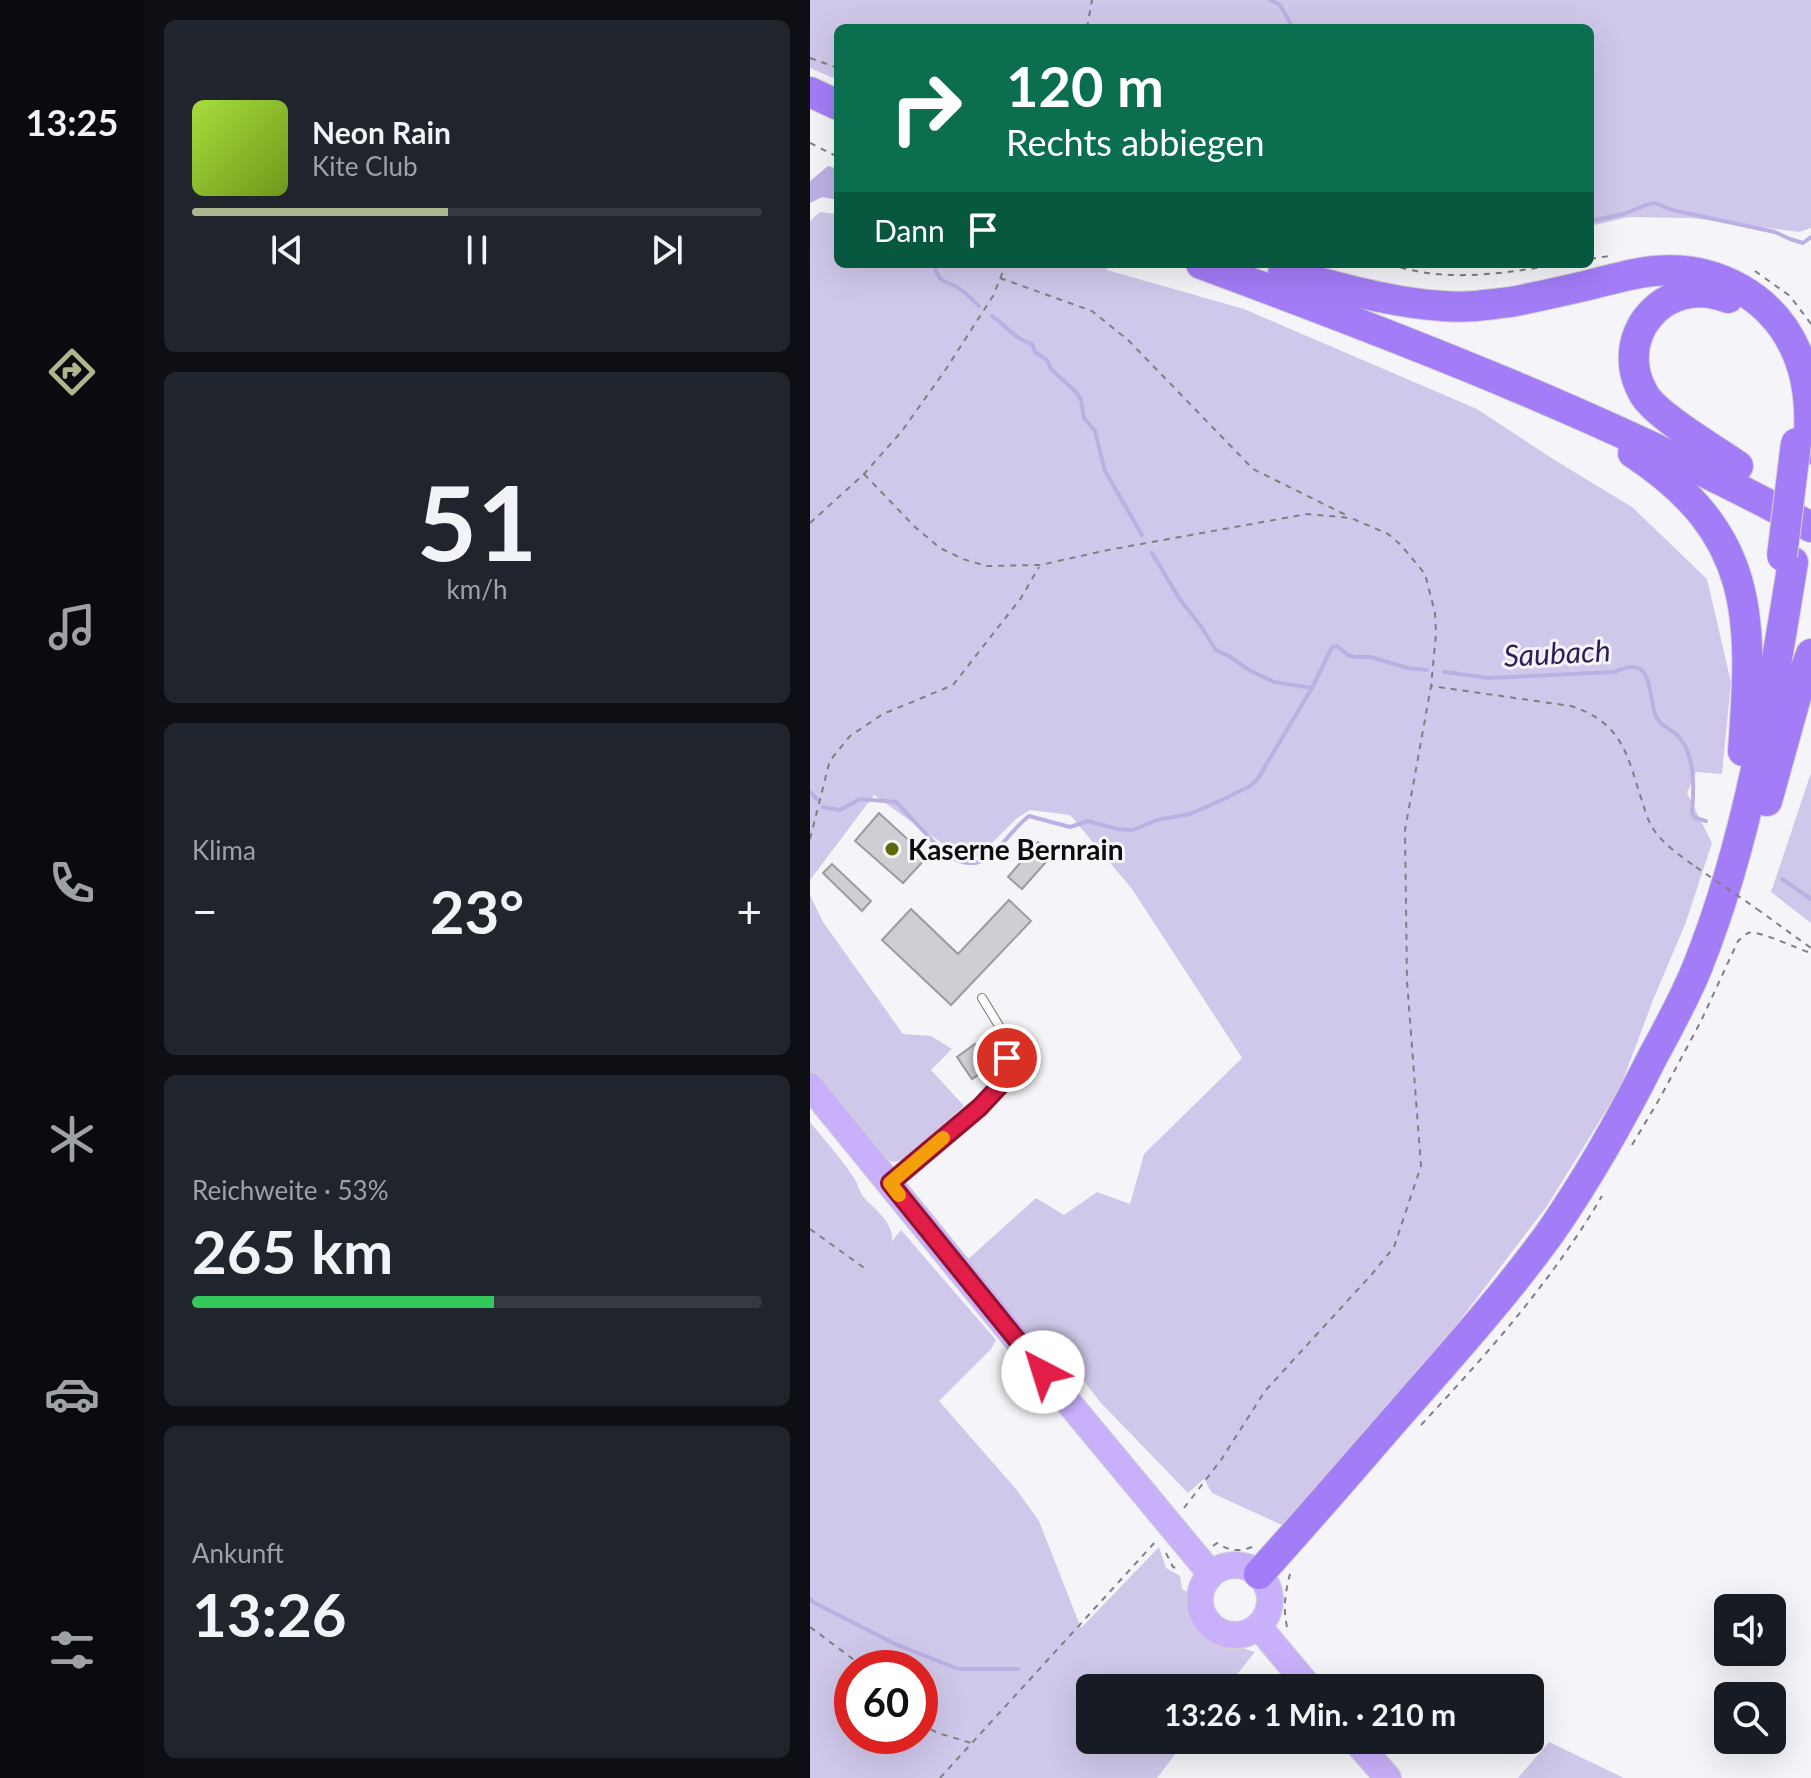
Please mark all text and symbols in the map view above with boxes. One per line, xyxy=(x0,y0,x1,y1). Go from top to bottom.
text: 120 m xyxy=(1006,52,1164,119)
icon: right xyxy=(874,56,978,160)
text: 13:25 xyxy=(26,100,118,144)
text: Neon Rain xyxy=(312,114,451,150)
text: Rechts abbiegen xyxy=(1006,120,1265,164)
text: Kite Club xyxy=(312,150,418,182)
icon: arrive xyxy=(961,208,1005,252)
text: Dann xyxy=(874,212,945,248)
icon: previous xyxy=(265,228,309,272)
icon: pause xyxy=(455,228,499,272)
icon: next xyxy=(645,228,689,272)
icon: directions xyxy=(44,344,100,400)
text: 51 xyxy=(417,458,537,583)
text: km/h xyxy=(447,573,507,605)
icon: music xyxy=(44,599,100,655)
water label: Saubach xyxy=(1503,631,1611,673)
place label: Kaserne Bernrain xyxy=(908,832,1123,866)
text: Klima xyxy=(192,834,256,866)
marker: Kaserne Bernrain xyxy=(883,840,901,858)
icon: phone xyxy=(44,855,100,911)
text: 23° xyxy=(430,875,524,947)
text: − xyxy=(192,885,218,937)
text: + xyxy=(736,885,762,937)
pin xyxy=(973,1024,1041,1092)
icon: arrive xyxy=(985,1036,1029,1080)
icon: climate xyxy=(44,1111,100,1167)
text: Reichweite · 53% xyxy=(192,1174,389,1206)
text: 265 km xyxy=(192,1215,393,1287)
position arrow xyxy=(1001,1330,1085,1414)
icon: car xyxy=(44,1366,100,1422)
text: Ankunft xyxy=(192,1537,284,1569)
text: 13:26 xyxy=(192,1578,347,1650)
map controls xyxy=(1714,1594,1786,1754)
button: sound xyxy=(1714,1594,1786,1666)
icon: filters xyxy=(44,1622,100,1678)
speed limit sign: 60 xyxy=(834,1650,938,1754)
button: search xyxy=(1714,1682,1786,1754)
text: 13:26 · 1 Min. · 210 m xyxy=(1164,1696,1456,1732)

